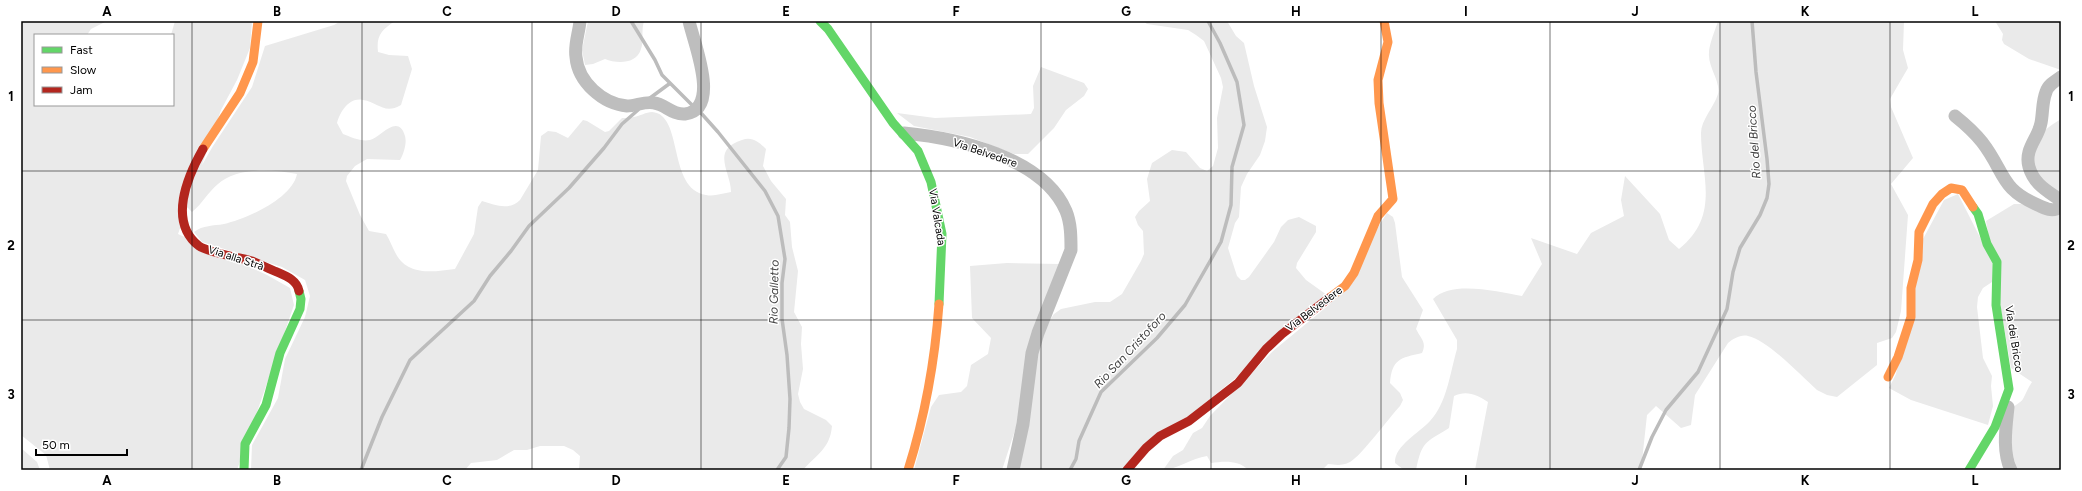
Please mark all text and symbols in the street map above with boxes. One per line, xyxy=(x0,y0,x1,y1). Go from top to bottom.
text: A xyxy=(102,4,112,19)
text: B xyxy=(273,4,281,19)
text: C xyxy=(442,4,452,19)
text: D xyxy=(611,4,621,19)
text: E xyxy=(782,4,790,19)
text: F xyxy=(952,4,960,19)
text: G xyxy=(1121,4,1131,19)
text: H xyxy=(1291,4,1301,19)
text: I xyxy=(1464,4,1468,19)
text: J xyxy=(1631,4,1639,19)
text: K xyxy=(1801,4,1810,19)
text: L xyxy=(1972,4,1979,19)
legend xyxy=(34,34,174,106)
text: Fast xyxy=(70,43,93,57)
text: Slow xyxy=(70,63,97,77)
text: Jam xyxy=(70,83,93,97)
text: 1 xyxy=(8,89,14,104)
text: 1 xyxy=(2068,89,2074,104)
water label: Rio del Bricco xyxy=(1744,105,1764,179)
street label: Via Belvedere xyxy=(951,136,1019,170)
street label: Via Valcada xyxy=(926,188,948,246)
text: 2 xyxy=(7,238,15,253)
text: 2 xyxy=(2067,238,2075,253)
street label: Via alla Strà xyxy=(207,243,265,273)
water label: Rio Galletto xyxy=(766,260,782,324)
street label: Via Belvedere xyxy=(1283,284,1345,334)
street label: Via dei Bricco xyxy=(2002,305,2026,373)
water label: Rio San Cristoforo xyxy=(1091,309,1169,391)
text: 3 xyxy=(7,387,15,402)
text: 3 xyxy=(2067,387,2075,402)
scale bar xyxy=(36,431,127,457)
text: 50 m xyxy=(42,438,70,452)
text: A xyxy=(102,473,112,488)
text: B xyxy=(273,473,281,488)
text: C xyxy=(442,473,452,488)
text: D xyxy=(611,473,621,488)
text: E xyxy=(782,473,790,488)
text: F xyxy=(952,473,960,488)
text: G xyxy=(1121,473,1131,488)
text: H xyxy=(1291,473,1301,488)
text: I xyxy=(1464,473,1468,488)
text: J xyxy=(1631,473,1639,488)
text: K xyxy=(1801,473,1810,488)
text: L xyxy=(1972,473,1979,488)

